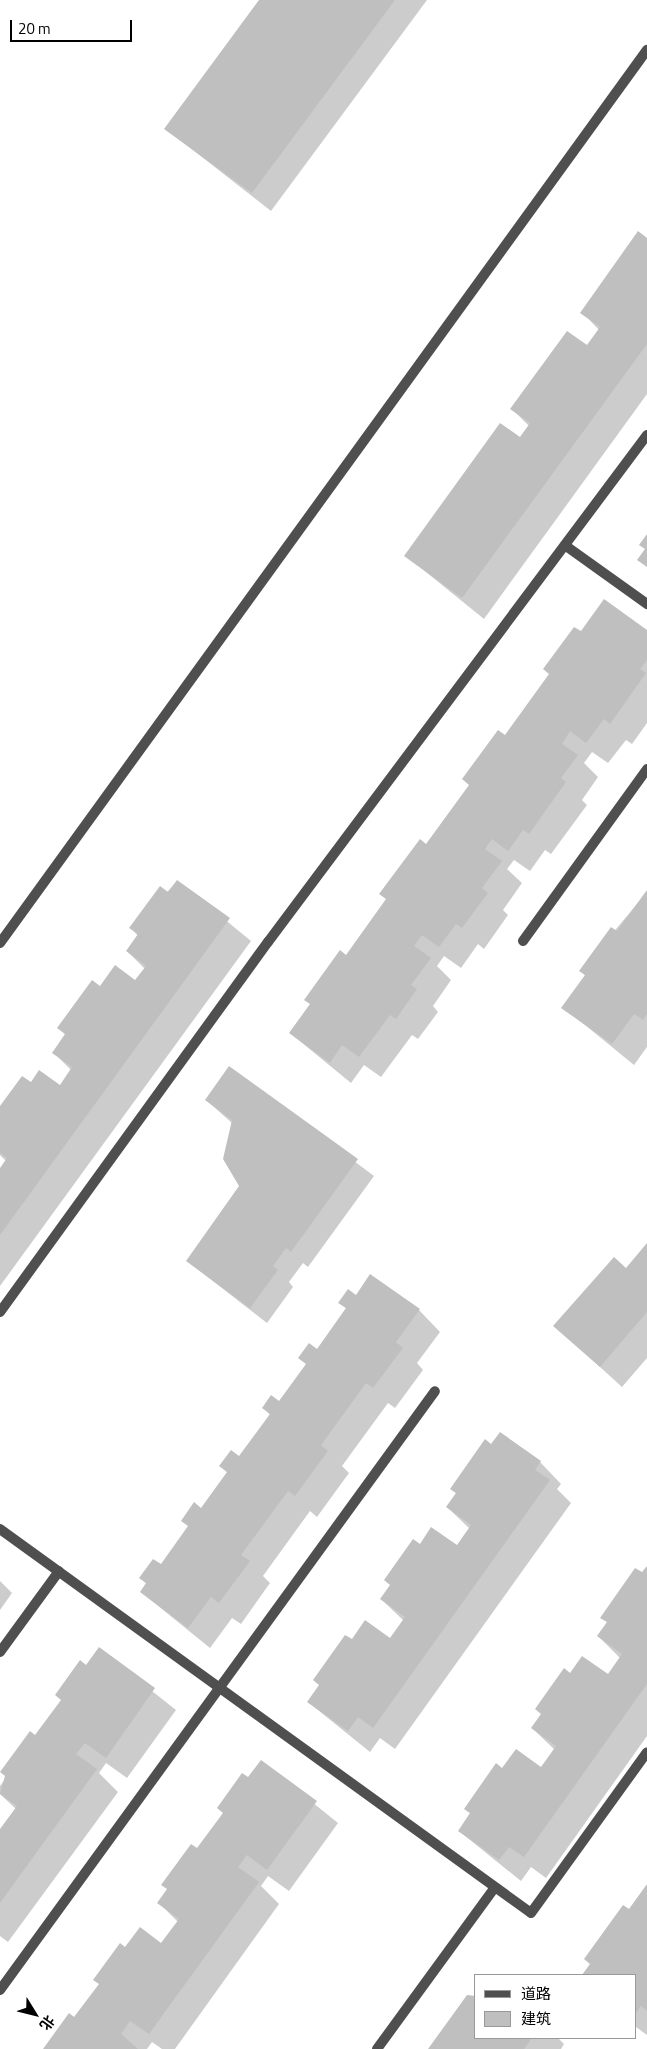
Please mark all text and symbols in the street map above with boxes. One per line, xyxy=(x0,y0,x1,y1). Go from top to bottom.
scale bar xyxy=(12,10,135,42)
text: 20 m xyxy=(18,17,51,40)
legend xyxy=(474,1974,637,2039)
text: 道路 xyxy=(521,1982,551,2005)
north arrow xyxy=(10,1989,60,2039)
text: 建筑 xyxy=(521,2007,551,2030)
text: 北 xyxy=(35,2011,60,2035)

